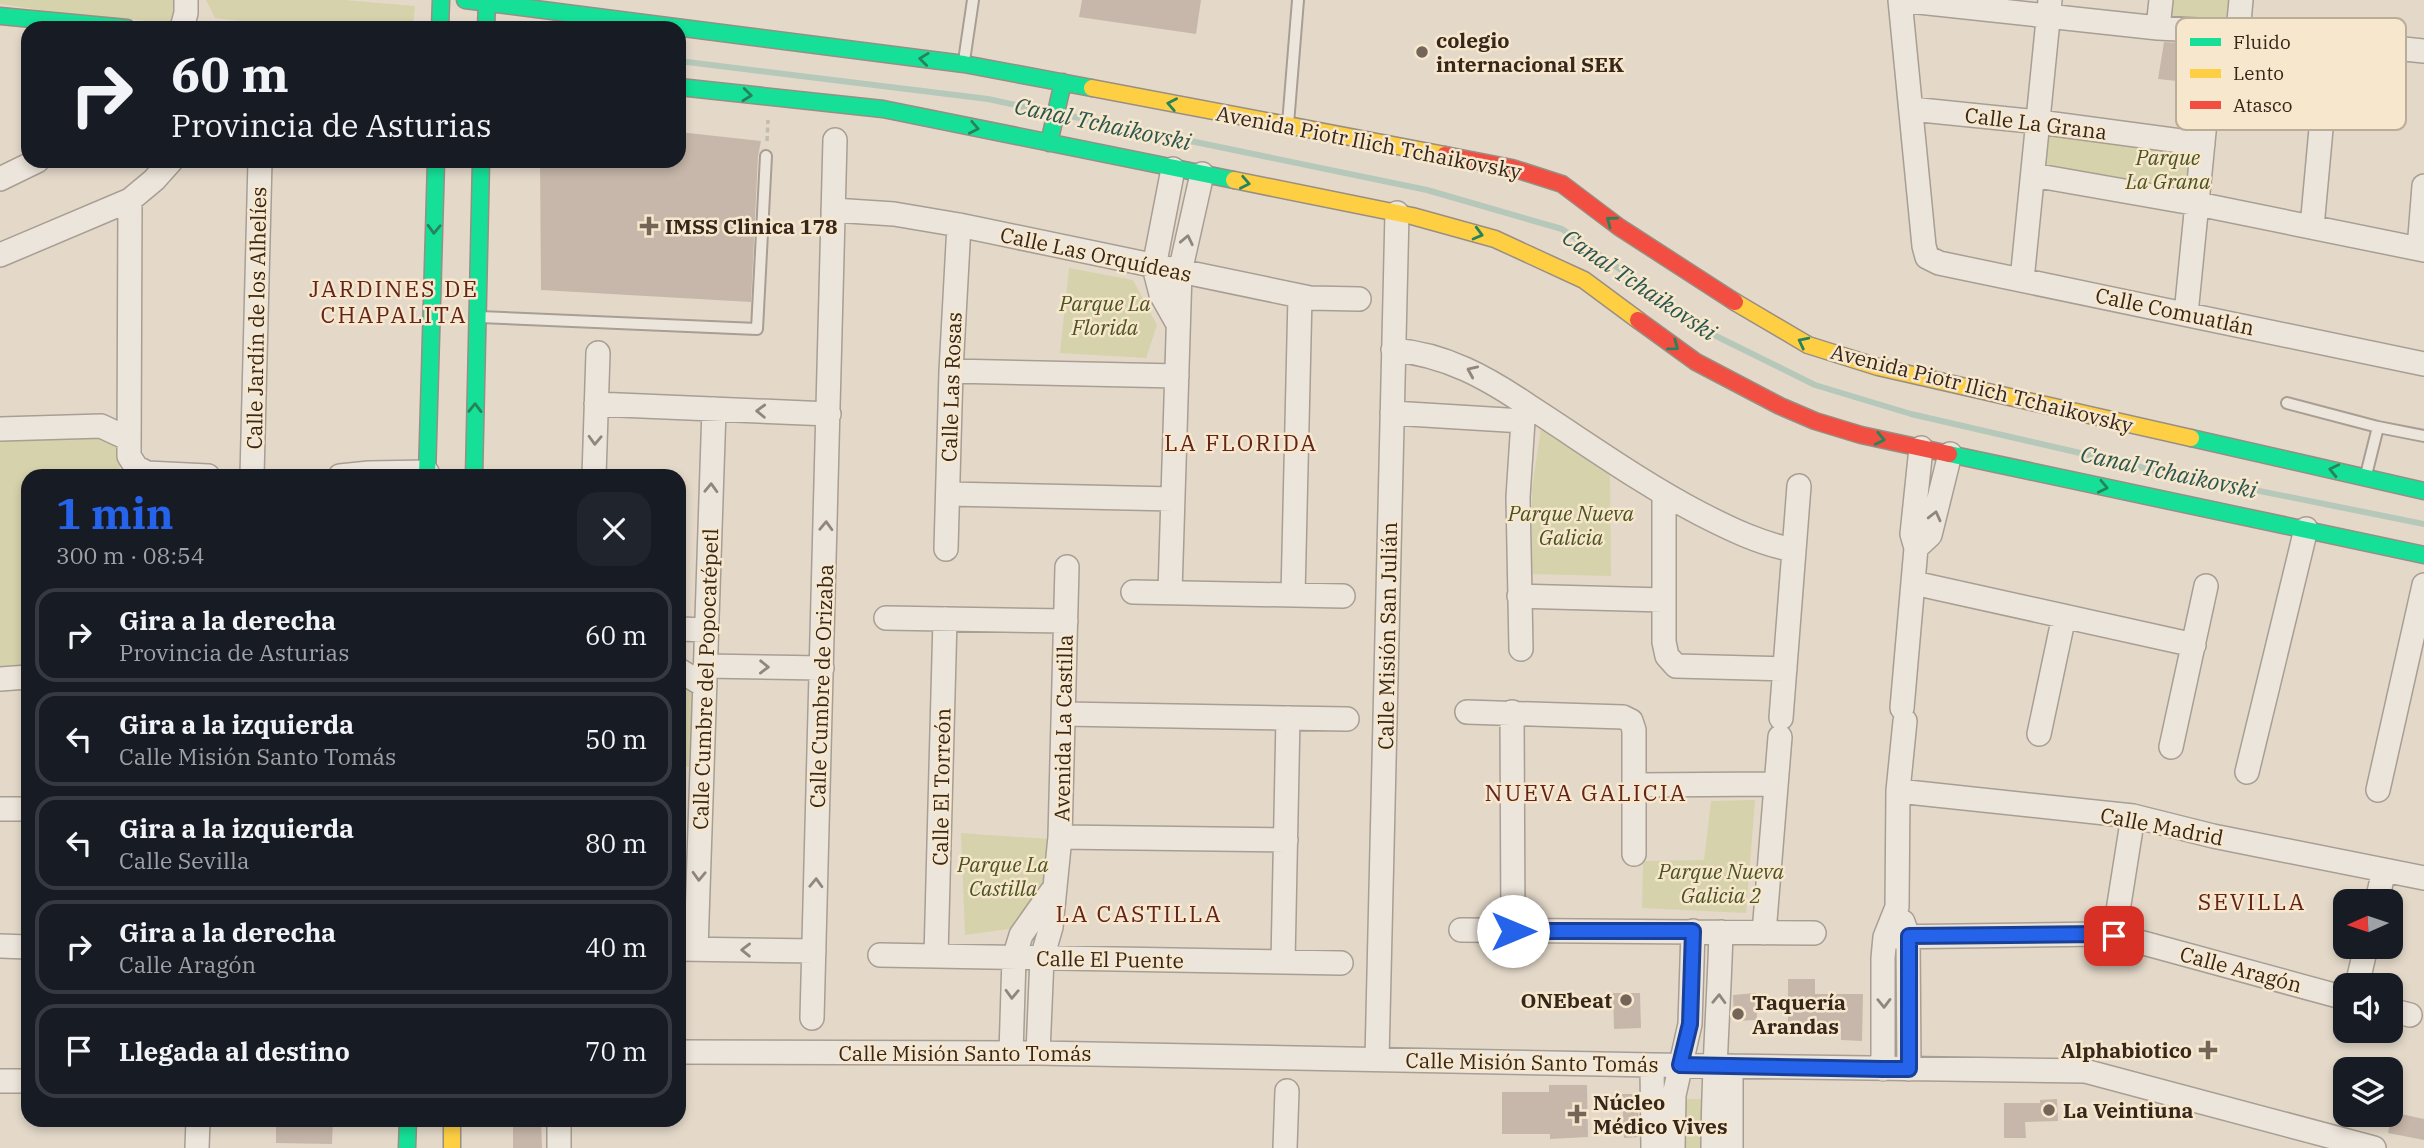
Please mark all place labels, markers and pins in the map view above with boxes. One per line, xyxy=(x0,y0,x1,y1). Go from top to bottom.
place label: colegio internacional SEK xyxy=(1436,26,1624,78)
marker: colegio internacional SEK xyxy=(1414,44,1430,60)
place label: IMSS Clinica 178 xyxy=(665,212,838,240)
marker: IMSS Clinica 178 xyxy=(639,216,659,236)
pin xyxy=(2084,906,2144,966)
place label: ONEbeat xyxy=(1520,986,1612,1014)
place label: Taquería Arandas xyxy=(1752,988,1846,1040)
marker: ONEbeat xyxy=(1618,992,1634,1008)
marker: Taquería Arandas xyxy=(1730,1006,1746,1022)
place label: Alphabiotico xyxy=(2061,1036,2192,1064)
marker: Alphabiotico xyxy=(2198,1040,2218,1060)
place label: Núcleo Médico Vives xyxy=(1593,1088,1728,1140)
place label: La Veintiuna xyxy=(2063,1096,2194,1124)
marker: La Veintiuna xyxy=(2041,1102,2057,1118)
marker: Núcleo Médico Vives xyxy=(1567,1104,1587,1124)

